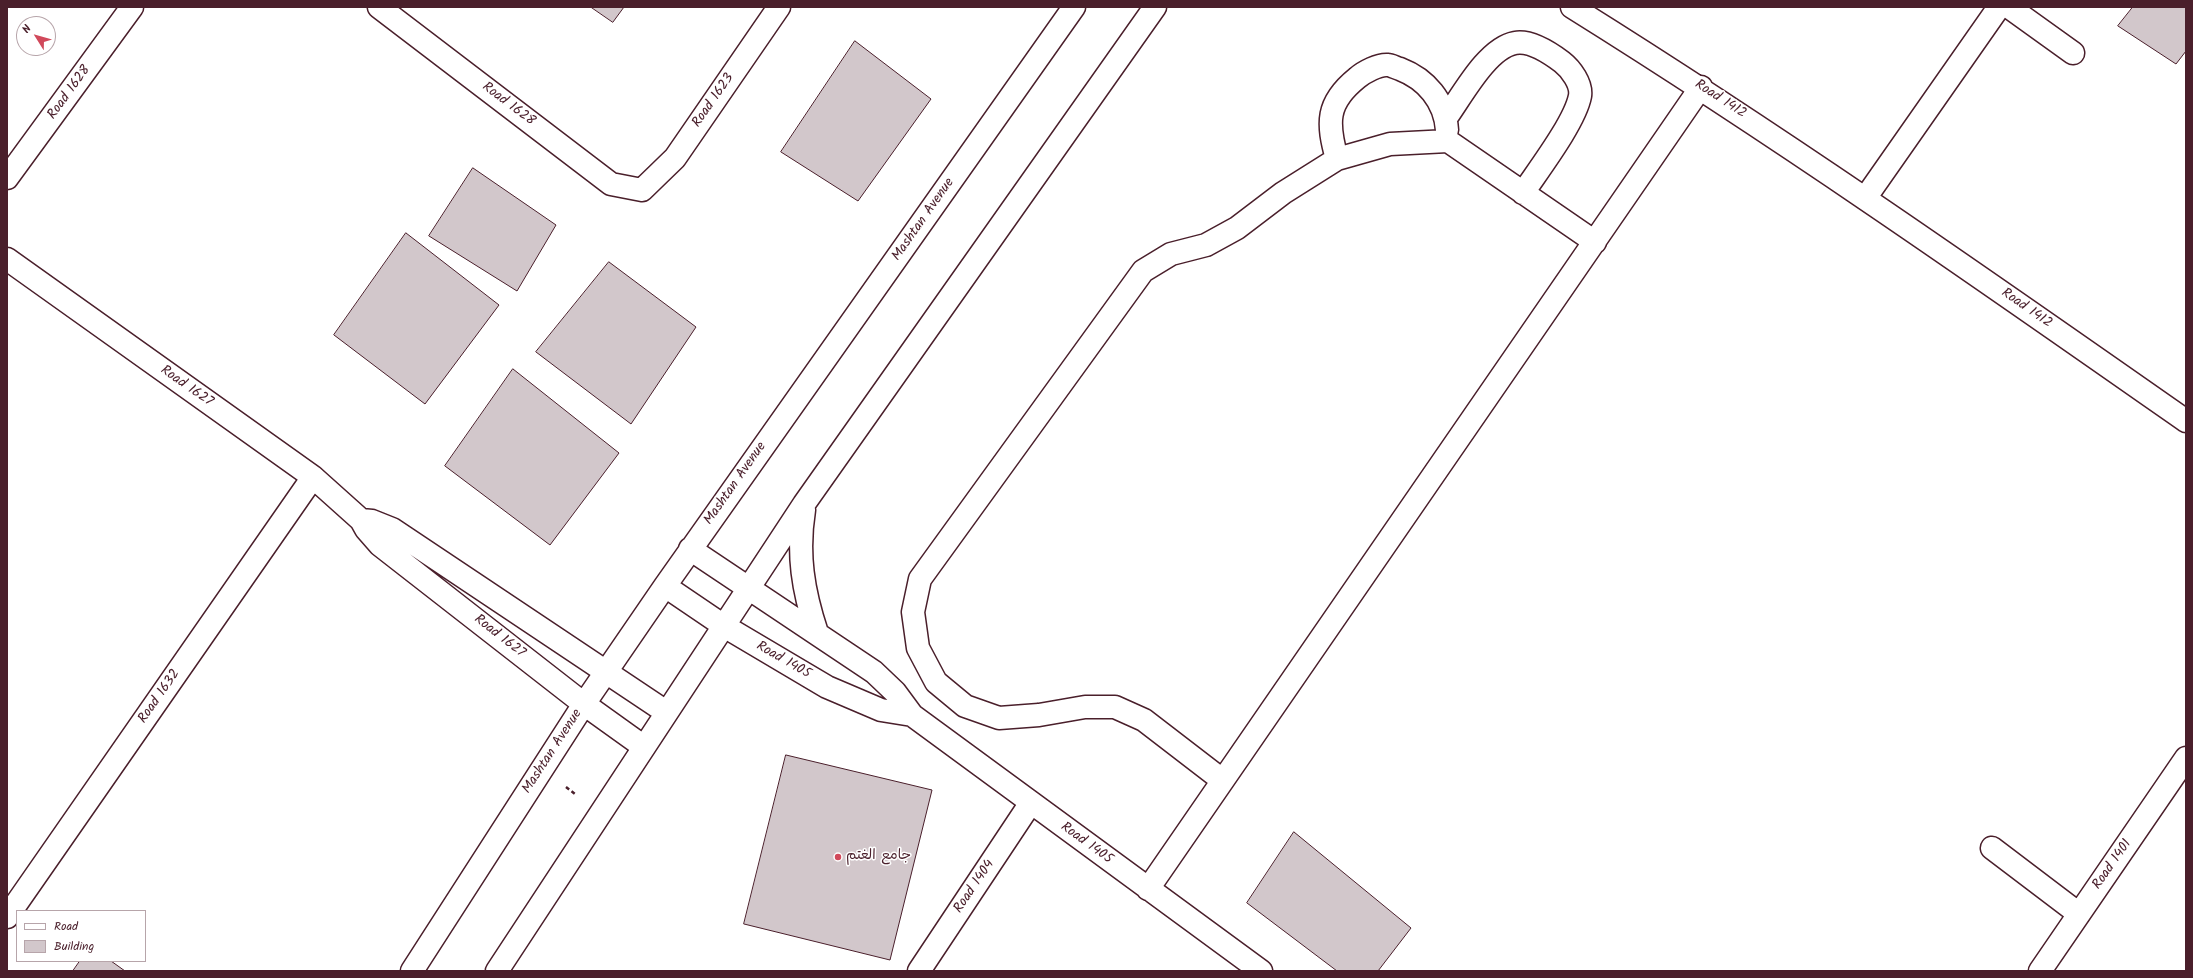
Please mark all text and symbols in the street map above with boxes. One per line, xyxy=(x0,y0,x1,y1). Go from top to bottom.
north arrow xyxy=(16,16,56,56)
text: N xyxy=(18,21,36,38)
street label: Road 1628 xyxy=(45,63,95,123)
street label: Road 1623 xyxy=(689,71,739,131)
street label: Road 1412 xyxy=(1691,77,1749,123)
street label: Road 1628 xyxy=(478,80,538,130)
street label: Mashtan Avenue xyxy=(889,175,959,265)
street label: Road 1412 xyxy=(1997,285,2055,333)
street label: Road 1627 xyxy=(156,363,216,411)
street label: Mashtan Avenue xyxy=(701,439,771,529)
street label: Road 1627 xyxy=(470,612,528,662)
street label: Road 1405 xyxy=(753,639,813,683)
street label: Road 1632 xyxy=(135,667,185,727)
street label: Mashtan Avenue xyxy=(519,707,587,797)
street label: Road 1405 xyxy=(1057,819,1115,869)
street label: Road 1401 xyxy=(2090,837,2136,893)
place label: جامع الغتم xyxy=(846,849,911,865)
marker: جامع الغتم xyxy=(833,852,843,862)
street label: Road 1404 xyxy=(951,857,999,917)
legend xyxy=(16,910,146,962)
text: Road xyxy=(54,917,78,936)
text: Building xyxy=(54,937,94,956)

